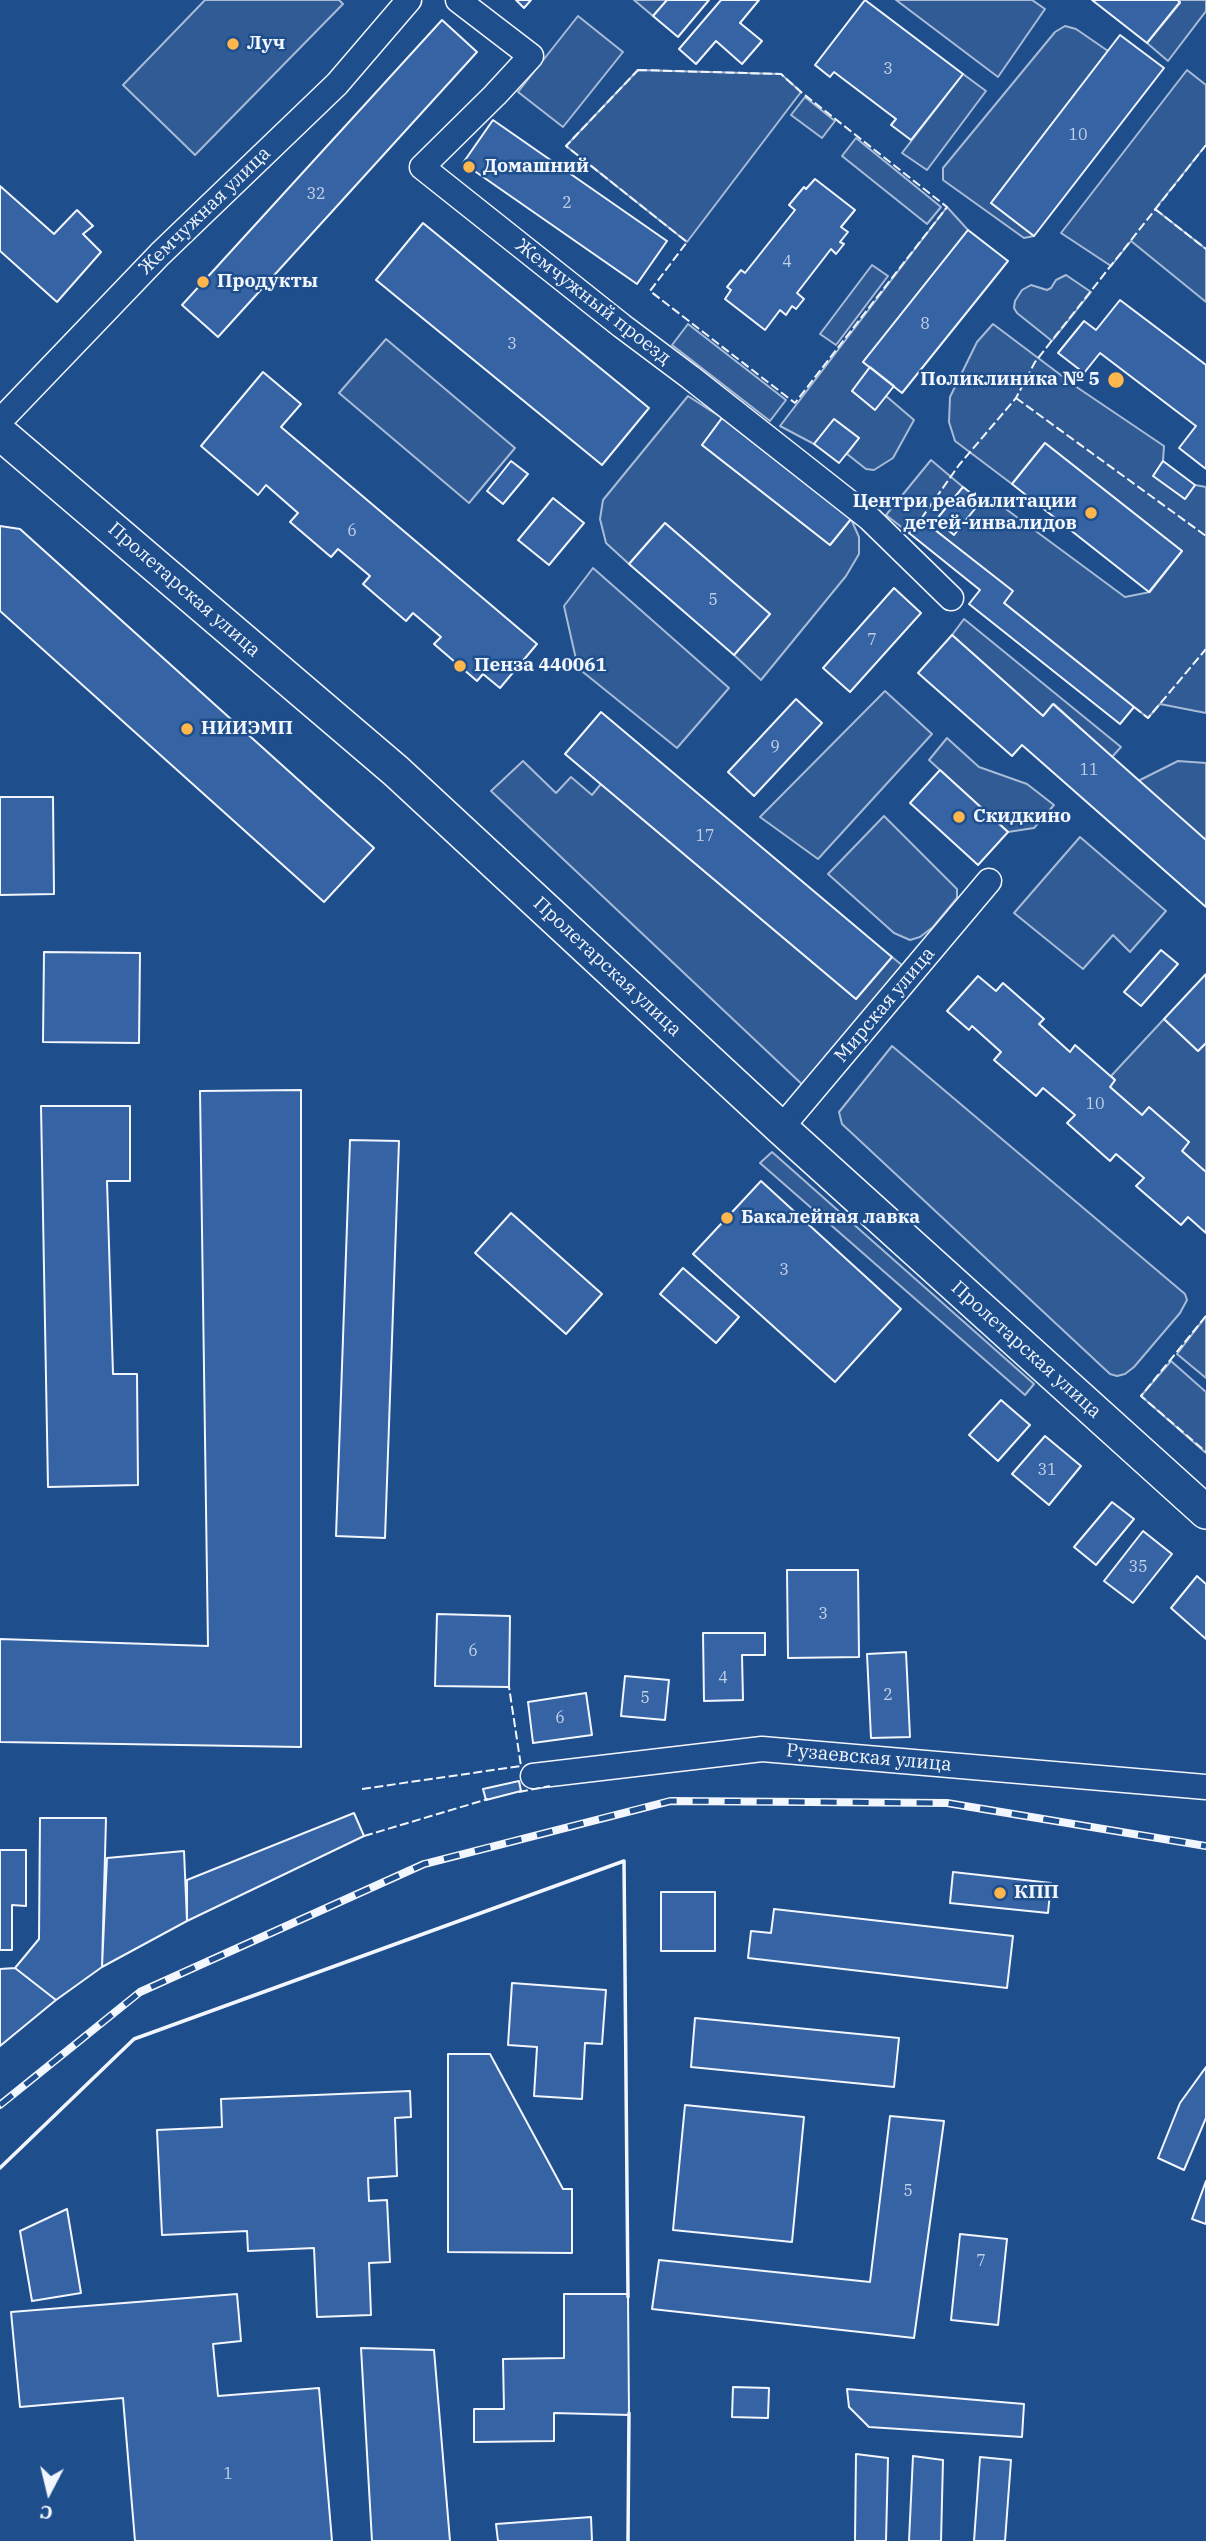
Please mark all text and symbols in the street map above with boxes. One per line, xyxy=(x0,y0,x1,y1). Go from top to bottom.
place label: Луч xyxy=(247,33,285,55)
marker: Луч xyxy=(225,36,241,52)
house number: 3 xyxy=(883,59,893,79)
house number: 10 xyxy=(1068,125,1088,145)
street label: Жемчужная улица xyxy=(134,142,276,280)
place label: Домашний xyxy=(483,156,589,178)
marker: Домашний xyxy=(461,159,477,175)
house number: 32 xyxy=(306,184,326,204)
house number: 2 xyxy=(562,193,572,213)
street label: Жемчужный проезд xyxy=(511,234,675,370)
house number: 4 xyxy=(782,252,792,272)
place label: Продукты xyxy=(217,271,318,293)
marker: Продукты xyxy=(195,274,211,290)
house number: 8 xyxy=(920,314,930,334)
house number: 3 xyxy=(507,334,517,354)
place label: Поликлиника № 5 xyxy=(920,369,1100,391)
marker: Поликлиника № 5 xyxy=(1106,370,1126,390)
place label: Центри реабилитации детей-инвалидов xyxy=(853,491,1077,535)
marker: Центри реабилитации детей-инвалидов xyxy=(1083,505,1099,521)
street label: Пролетарская улица xyxy=(103,518,265,662)
house number: 6 xyxy=(347,521,357,541)
house number: 5 xyxy=(708,590,718,610)
house number: 7 xyxy=(867,630,877,650)
place label: Пенза 440061 xyxy=(474,655,607,677)
marker: Пенза 440061 xyxy=(452,658,468,674)
place label: НИИЭМП xyxy=(201,718,293,740)
marker: НИИЭМП xyxy=(179,721,195,737)
house number: 9 xyxy=(770,737,780,757)
house number: 11 xyxy=(1079,760,1099,780)
place label: Скидкино xyxy=(973,806,1071,828)
marker: Скидкино xyxy=(951,809,967,825)
house number: 17 xyxy=(695,826,715,846)
street label: Пролетарская улица xyxy=(528,892,686,1042)
street label: Мирская улица xyxy=(830,943,940,1067)
house number: 10 xyxy=(1085,1094,1105,1114)
place label: Бакалейная лавка xyxy=(741,1207,920,1229)
marker: Бакалейная лавка xyxy=(719,1210,735,1226)
house number: 3 xyxy=(779,1260,789,1280)
street label: Пролетарская улица xyxy=(946,1277,1106,1423)
house number: 31 xyxy=(1037,1460,1057,1480)
house number: 35 xyxy=(1128,1557,1148,1577)
house number: 3 xyxy=(818,1604,828,1624)
house number: 6 xyxy=(468,1641,478,1661)
house number: 4 xyxy=(718,1668,728,1688)
house number: 2 xyxy=(883,1685,893,1705)
house number: 5 xyxy=(640,1688,650,1708)
house number: 6 xyxy=(555,1708,565,1728)
street label: Рузаевская улица xyxy=(785,1739,953,1777)
place label: КПП xyxy=(1014,1882,1059,1904)
marker: КПП xyxy=(992,1885,1008,1901)
house number: 5 xyxy=(903,2181,913,2201)
house number: 7 xyxy=(976,2251,986,2271)
north arrow xyxy=(14,2457,84,2527)
house number: 1 xyxy=(223,2464,233,2484)
text: С xyxy=(39,2500,54,2526)

